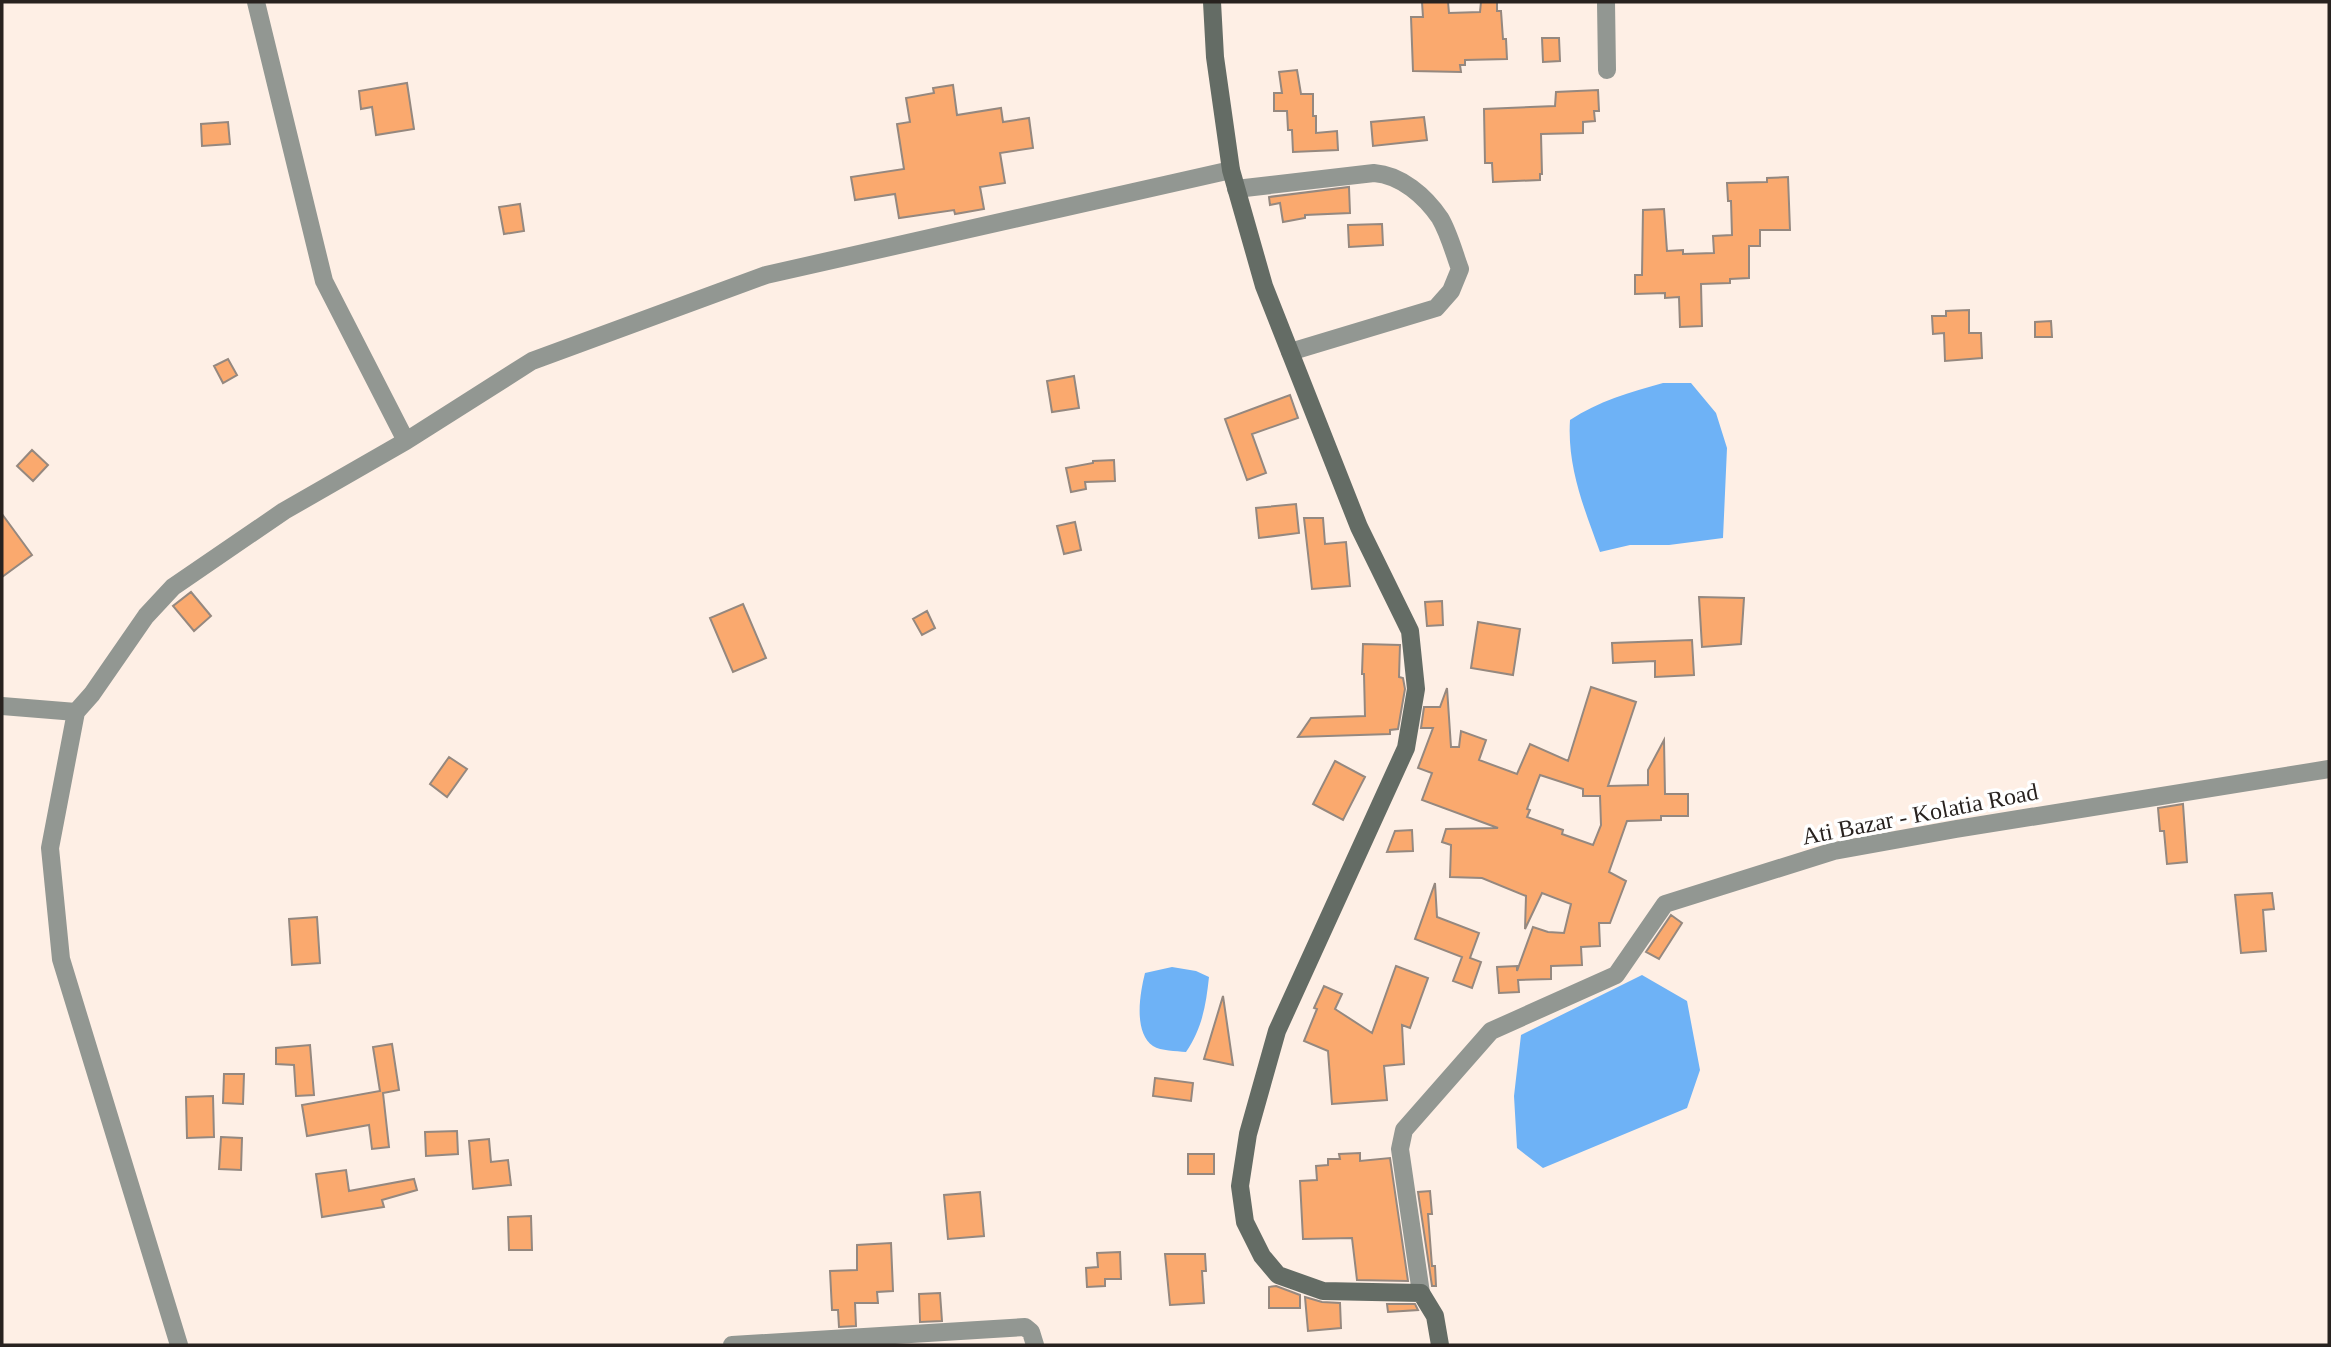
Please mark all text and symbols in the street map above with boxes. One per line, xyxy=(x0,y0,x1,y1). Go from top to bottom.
street label: Ati Bazar - Kolatia Road xyxy=(1800,778,2040,850)

